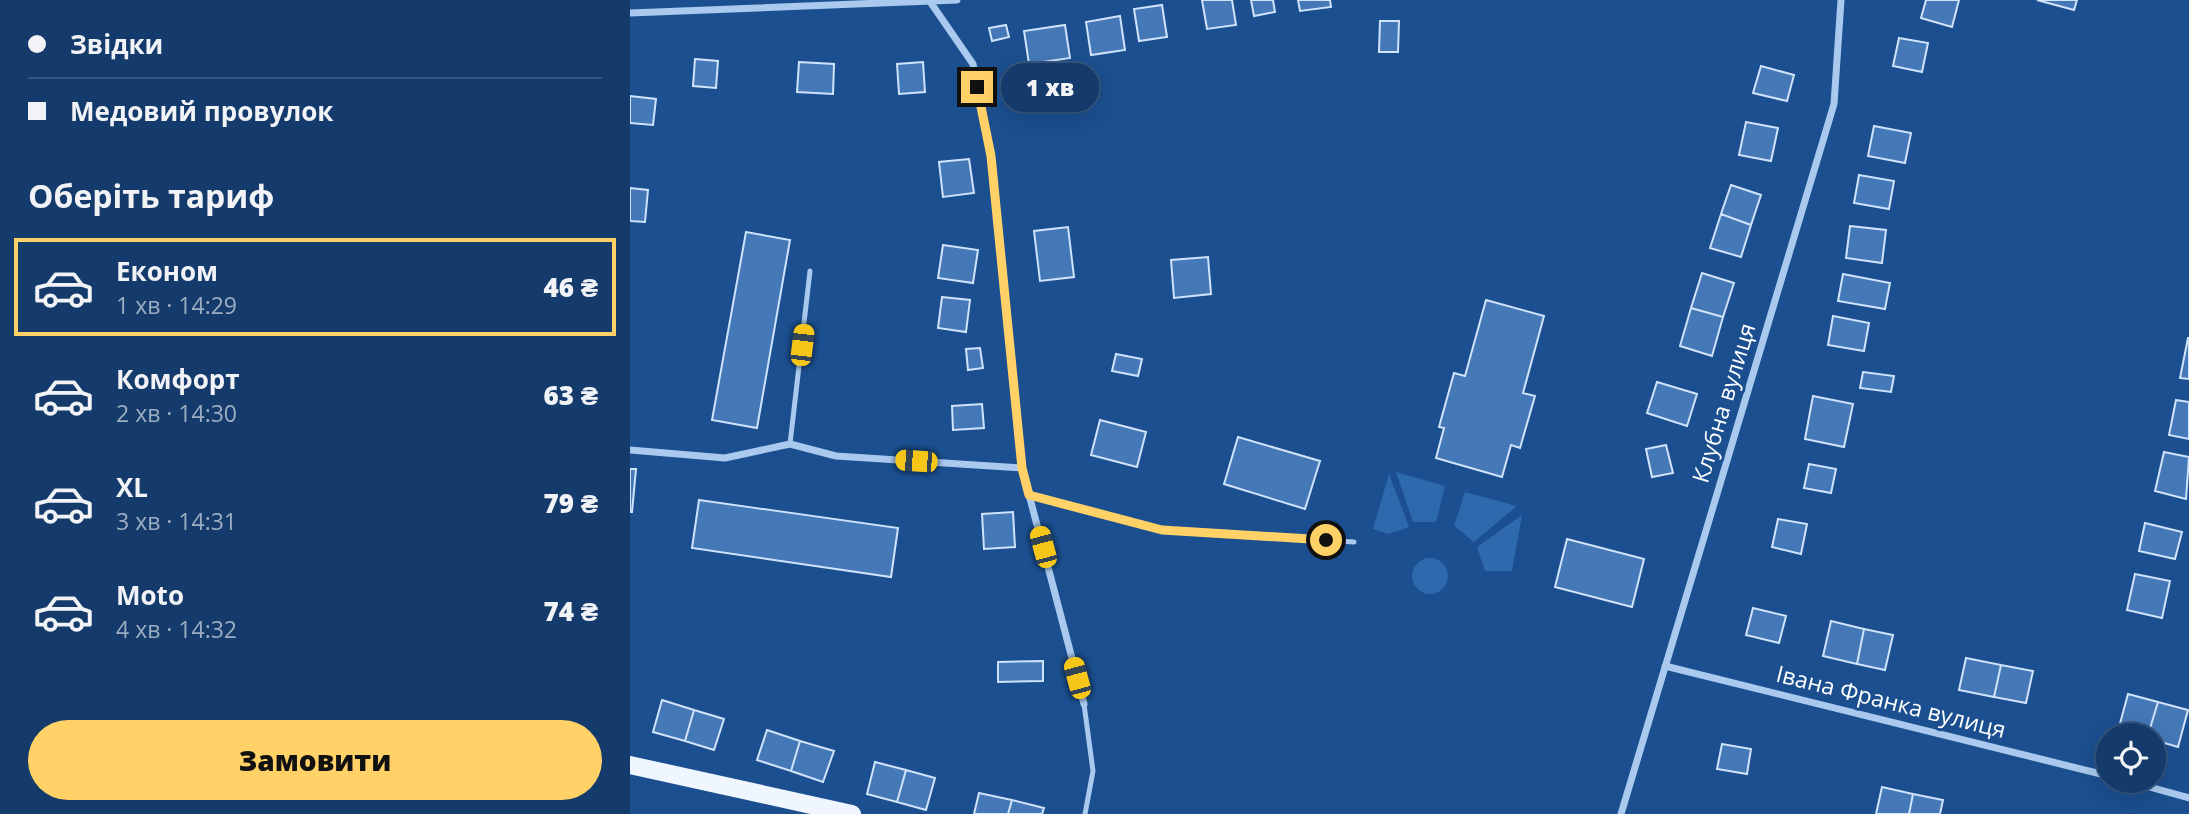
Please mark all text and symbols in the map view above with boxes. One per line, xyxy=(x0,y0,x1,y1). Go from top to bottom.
text: Звідки xyxy=(70,26,163,62)
callout: 1 хв xyxy=(1002,62,1100,112)
route end xyxy=(961,71,993,103)
text: 1 хв xyxy=(1026,71,1074,103)
text: Медовий провулок xyxy=(70,93,333,129)
text: Оберіть тариф xyxy=(28,174,274,217)
text: Економ xyxy=(116,253,218,289)
icon: car xyxy=(32,256,95,319)
text: 46 ₴ xyxy=(543,269,598,305)
text: 1 хв · 14:29 xyxy=(116,289,237,321)
street label: Клубна вулиця xyxy=(1684,319,1763,486)
car xyxy=(790,323,815,367)
text: Комфорт xyxy=(116,361,240,397)
icon: car xyxy=(32,364,95,427)
text: 63 ₴ xyxy=(543,377,598,413)
text: 2 хв · 14:30 xyxy=(116,397,237,429)
car xyxy=(895,449,938,473)
text: XL xyxy=(116,469,148,505)
icon: car xyxy=(32,472,95,535)
text: 79 ₴ xyxy=(543,485,598,521)
text: 3 хв · 14:31 xyxy=(116,505,237,537)
car xyxy=(1028,524,1059,570)
route start xyxy=(1310,524,1342,556)
text: Moto xyxy=(116,577,184,613)
icon: car xyxy=(32,580,95,643)
text: 74 ₴ xyxy=(543,593,598,629)
text: 4 хв · 14:32 xyxy=(116,613,237,645)
car xyxy=(1062,655,1093,701)
street label: Івана Франка вулиця xyxy=(1773,657,2009,745)
button: Замовити xyxy=(28,720,602,800)
map controls xyxy=(2096,723,2166,793)
button: locate xyxy=(2096,723,2166,793)

